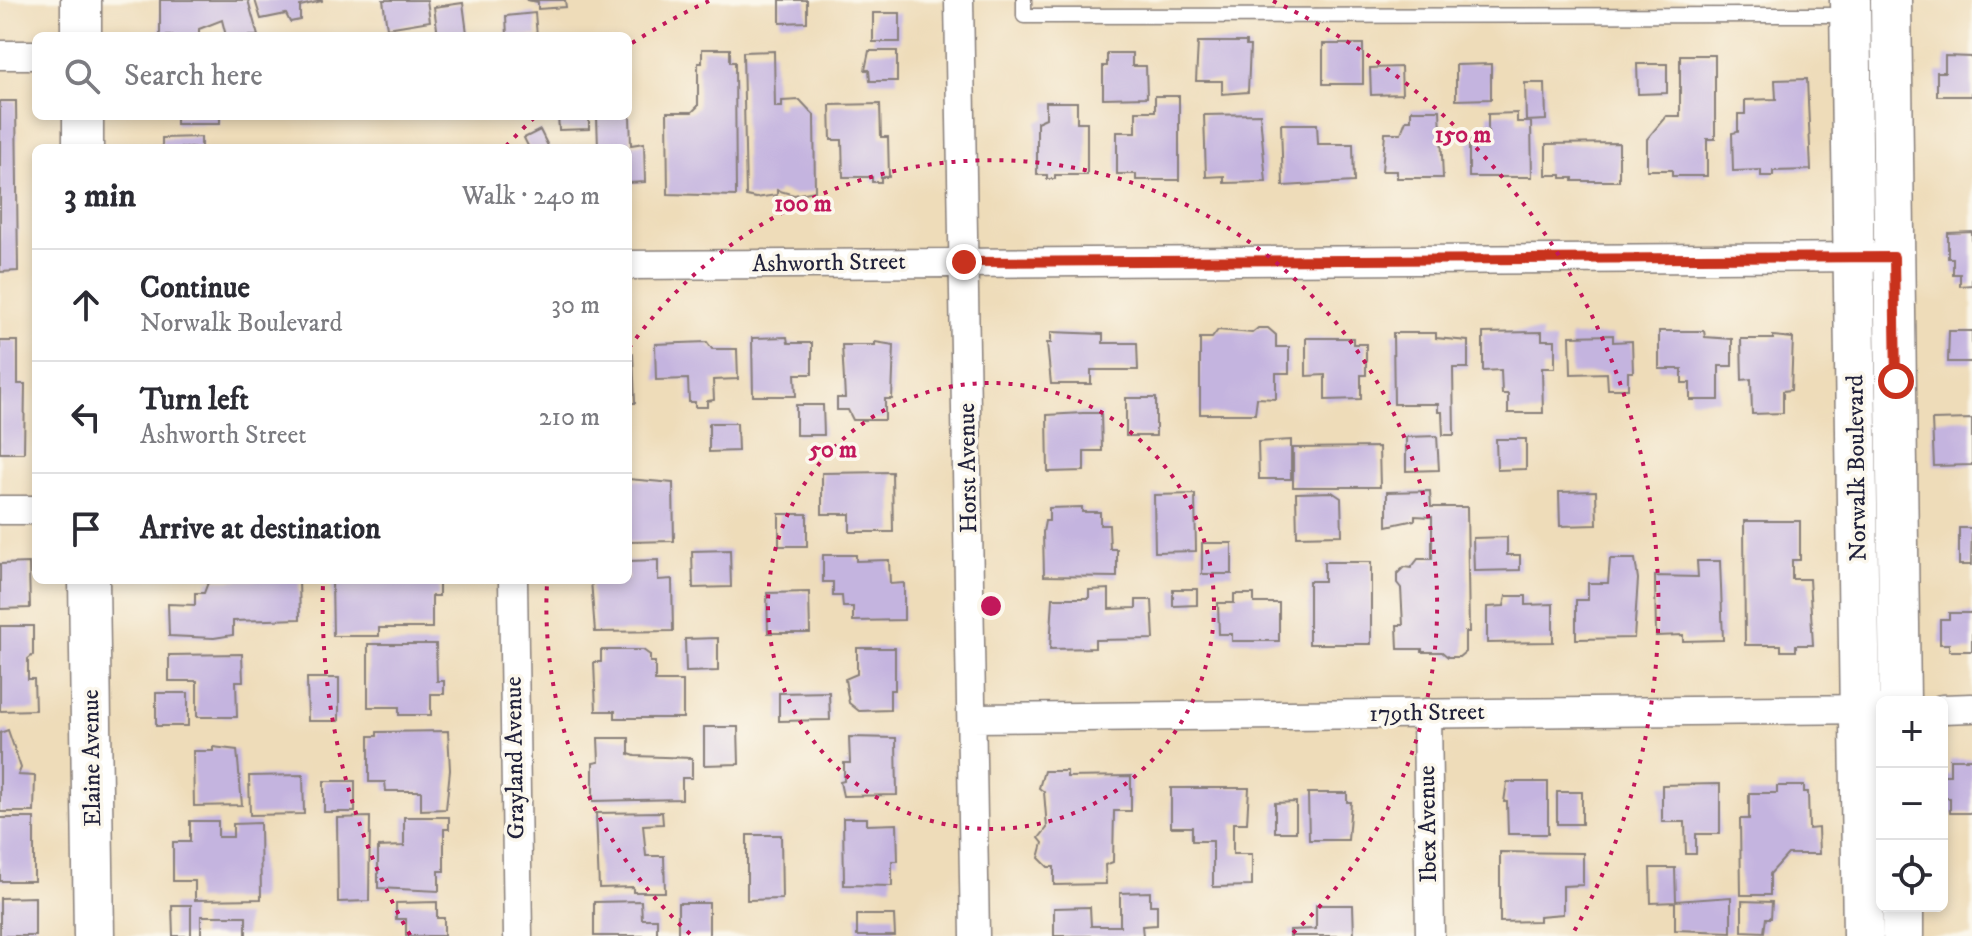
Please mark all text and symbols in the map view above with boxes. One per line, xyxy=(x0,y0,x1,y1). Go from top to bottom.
search box xyxy=(32,32,632,120)
icon: search xyxy=(60,54,104,98)
text: Search here xyxy=(124,58,263,95)
text: 150 m xyxy=(1435,120,1491,150)
text: 3 min xyxy=(64,175,136,217)
text: Walk · 240 m xyxy=(462,180,600,213)
text: 100 m xyxy=(774,189,832,219)
route end xyxy=(946,244,982,280)
street label: Ashworth Street xyxy=(752,247,906,279)
text: Continue xyxy=(140,270,250,307)
icon: ahead xyxy=(64,283,108,327)
text: 30 m xyxy=(551,289,600,322)
text: Norwalk Boulevard xyxy=(140,307,342,340)
route start xyxy=(1878,363,1914,399)
street label: Norwalk Boulevard xyxy=(1840,374,1874,562)
text: Turn left xyxy=(140,382,249,419)
icon: left xyxy=(64,395,108,439)
text: 210 m xyxy=(539,401,600,434)
street label: Horst Avenue xyxy=(952,403,984,533)
text: Ashworth Street xyxy=(140,419,307,452)
text: 50 m xyxy=(808,435,857,465)
icon: arrive xyxy=(64,507,108,551)
text: Arrive at destination xyxy=(140,511,381,548)
centre of rings xyxy=(977,592,1005,620)
street label: Grayland Avenue xyxy=(499,676,531,840)
street label: Elaine Avenue xyxy=(76,689,108,827)
map controls xyxy=(1876,696,1948,912)
button: + xyxy=(1876,696,1948,768)
street label: 179th Street xyxy=(1369,697,1485,729)
street label: Ibex Avenue xyxy=(1412,765,1444,883)
button: − xyxy=(1876,768,1948,840)
button: locate xyxy=(1876,840,1948,912)

